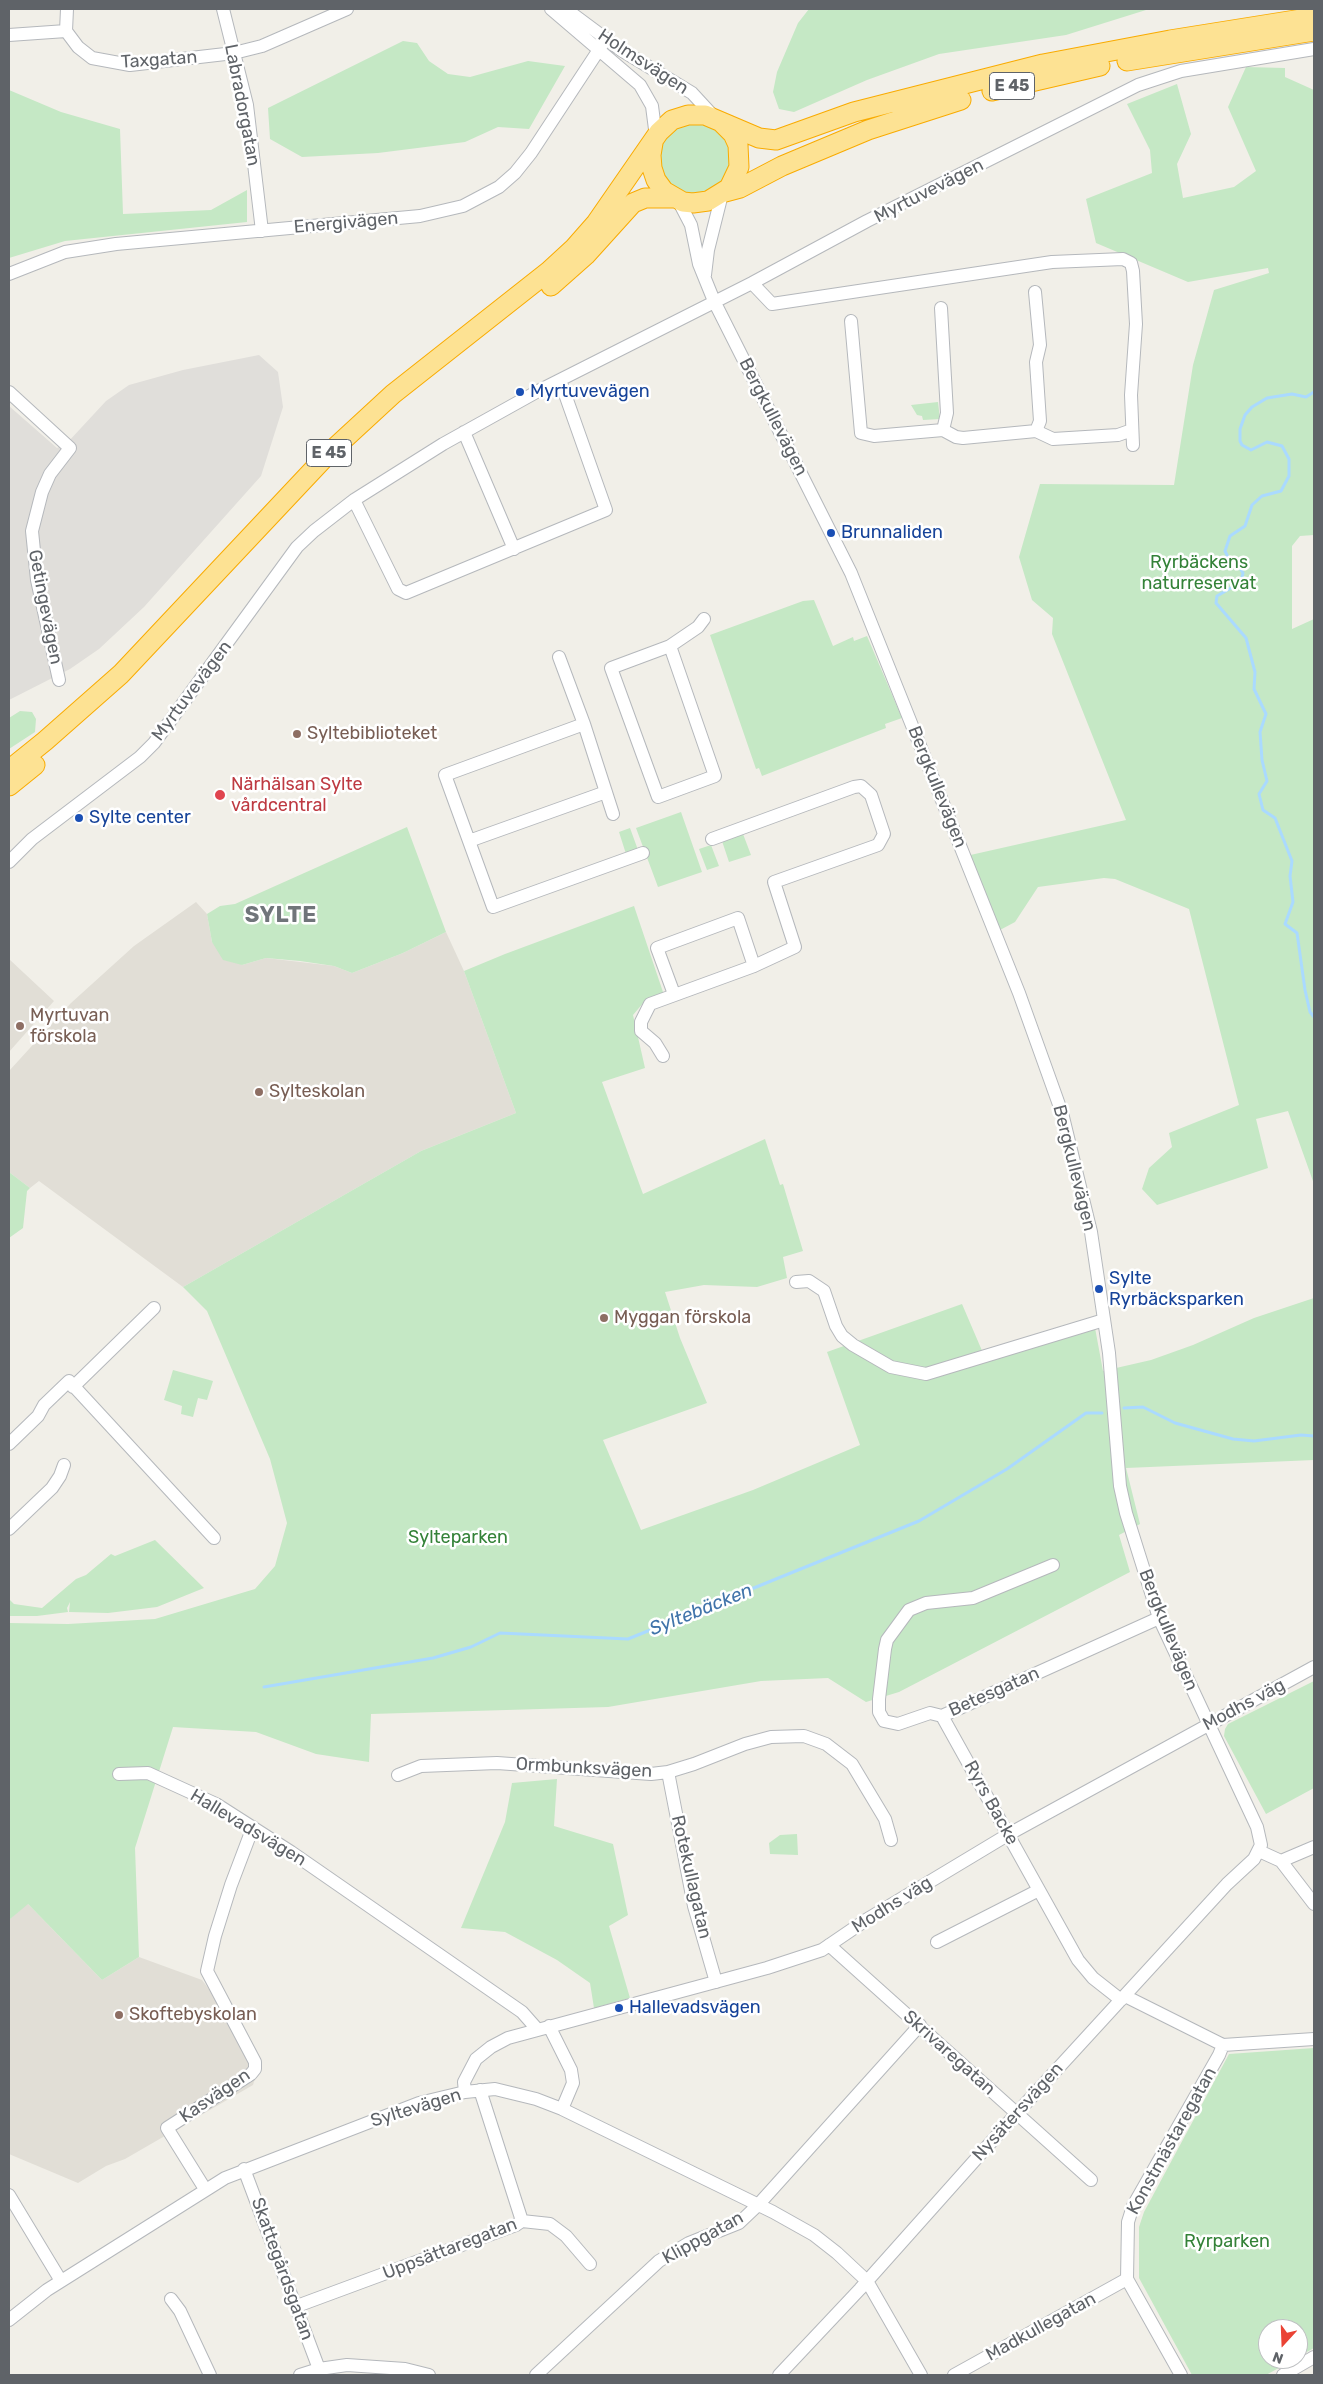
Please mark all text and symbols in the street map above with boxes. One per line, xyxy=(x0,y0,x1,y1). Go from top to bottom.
street label: Holmsvägen xyxy=(594,25,692,99)
street label: Labradorgatan xyxy=(220,42,264,168)
street label: Taxgatan xyxy=(120,47,198,73)
road number: E 45 xyxy=(990,72,1034,100)
street label: Myrtuvevägen xyxy=(871,154,987,228)
street label: Energivägen xyxy=(293,208,399,238)
street label: Bergkullevägen xyxy=(734,354,812,480)
place label: Myrtuvevägen xyxy=(530,381,650,403)
marker: Myrtuvevägen xyxy=(514,386,526,398)
road number: E 45 xyxy=(306,439,352,466)
place label: Brunnaliden xyxy=(841,522,943,544)
marker: Brunnaliden xyxy=(825,527,837,539)
street label: Getingevägen xyxy=(23,548,67,666)
park label: Ryrbäckens naturreservat xyxy=(1142,552,1256,594)
street label: Myrtuvevägen xyxy=(147,637,237,745)
place label: Syltebiblioteket xyxy=(307,723,437,745)
street label: Bergkullevägen xyxy=(903,723,971,851)
marker: Syltebiblioteket xyxy=(291,728,303,740)
place label: Närhälsan Sylte vårdcentral xyxy=(231,774,363,816)
marker: Närhälsan Sylte vårdcentral xyxy=(213,788,227,802)
place label: Sylte center xyxy=(89,807,191,829)
marker: Sylte center xyxy=(73,812,85,824)
district label: SYLTE xyxy=(244,903,318,929)
place label: Myrtuvan förskola xyxy=(30,1005,109,1048)
marker: Myrtuvan förskola xyxy=(14,1020,26,1032)
place label: Sylteskolan xyxy=(269,1081,365,1103)
marker: Sylteskolan xyxy=(253,1086,265,1098)
street label: Bergkullevägen xyxy=(1048,1103,1100,1233)
place label: Sylte Ryrbäcksparken xyxy=(1109,1268,1244,1310)
marker: Sylte Ryrbäcksparken xyxy=(1093,1283,1105,1295)
place label: Myggan förskola xyxy=(614,1307,751,1329)
marker: Myggan förskola xyxy=(598,1312,610,1324)
park label: Sylteparken xyxy=(408,1527,508,1549)
street label: Bergkullevägen xyxy=(1134,1566,1202,1694)
water label: Syltebäcken xyxy=(646,1579,756,1641)
street label: Betesgatan xyxy=(945,1662,1043,1722)
street label: Modhs väg xyxy=(1199,1674,1289,1736)
street label: Ormbunksvägen xyxy=(515,1754,653,1782)
street label: Ryrs Backe xyxy=(959,1757,1023,1849)
street label: Hallevadsvägen xyxy=(186,1785,310,1871)
street label: Rotekullagatan xyxy=(666,1813,716,1941)
street label: Modhs väg xyxy=(848,1872,936,1938)
place label: Hallevadsvägen xyxy=(629,1997,761,2019)
marker: Hallevadsvägen xyxy=(613,2002,625,2014)
place label: Skoftebyskolan xyxy=(129,2004,257,2026)
street label: Skrivaregatan xyxy=(899,2006,999,2100)
marker: Skoftebyskolan xyxy=(113,2009,125,2021)
street label: Nysätersvägen xyxy=(968,2058,1068,2166)
street label: Kasvägen xyxy=(175,2064,255,2128)
street label: Konstmästaregatan xyxy=(1123,2064,1221,2218)
street label: Syltevägen xyxy=(368,2084,464,2132)
street label: Skattegårdsgatan xyxy=(246,2195,318,2343)
street label: Klippgatan xyxy=(659,2207,747,2269)
street label: Uppsättaregatan xyxy=(380,2213,520,2285)
park label: Ryrparken xyxy=(1184,2231,1270,2253)
street label: Madkullegatan xyxy=(982,2288,1100,2366)
north arrow xyxy=(1258,2319,1308,2369)
text: N xyxy=(1270,2348,1286,2367)

